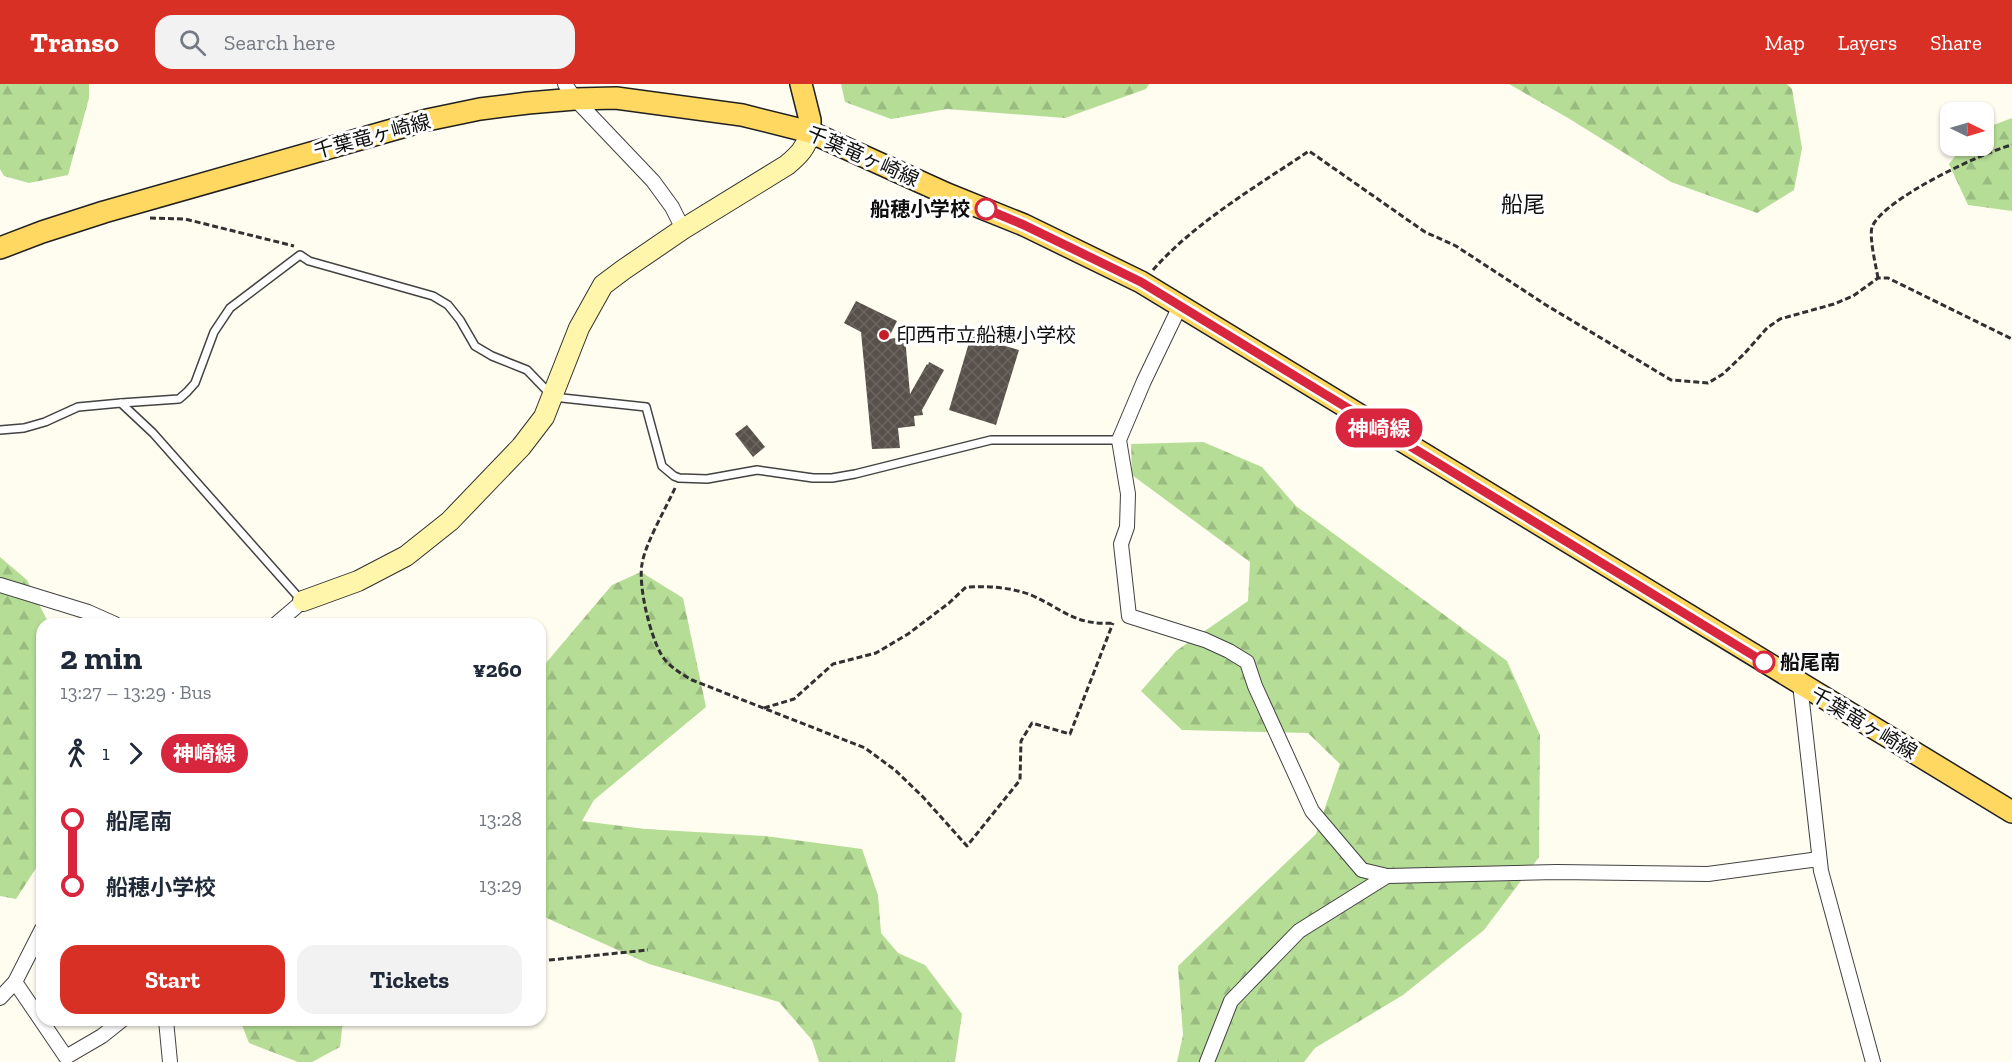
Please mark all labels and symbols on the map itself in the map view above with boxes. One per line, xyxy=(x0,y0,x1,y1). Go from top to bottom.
north arrow xyxy=(1940,102,1994,156)
street label: 千葉竜ヶ崎線 xyxy=(311,109,433,163)
street label: 千葉竜ヶ崎線 xyxy=(803,121,923,191)
district label: 船尾 xyxy=(1501,191,1545,218)
place label: 船穂小学校 xyxy=(870,197,970,221)
marker: 船穂小学校 xyxy=(975,198,997,220)
place label: 印西市立船穂小学校 xyxy=(896,323,1076,347)
marker: 印西市立船穂小学校 xyxy=(877,328,891,342)
line badge: 神崎線 xyxy=(1344,408,1414,448)
place label: 船尾南 xyxy=(1780,650,1840,674)
marker: 船尾南 xyxy=(1753,651,1775,673)
street label: 千葉竜ヶ崎線 xyxy=(1806,682,1922,764)

